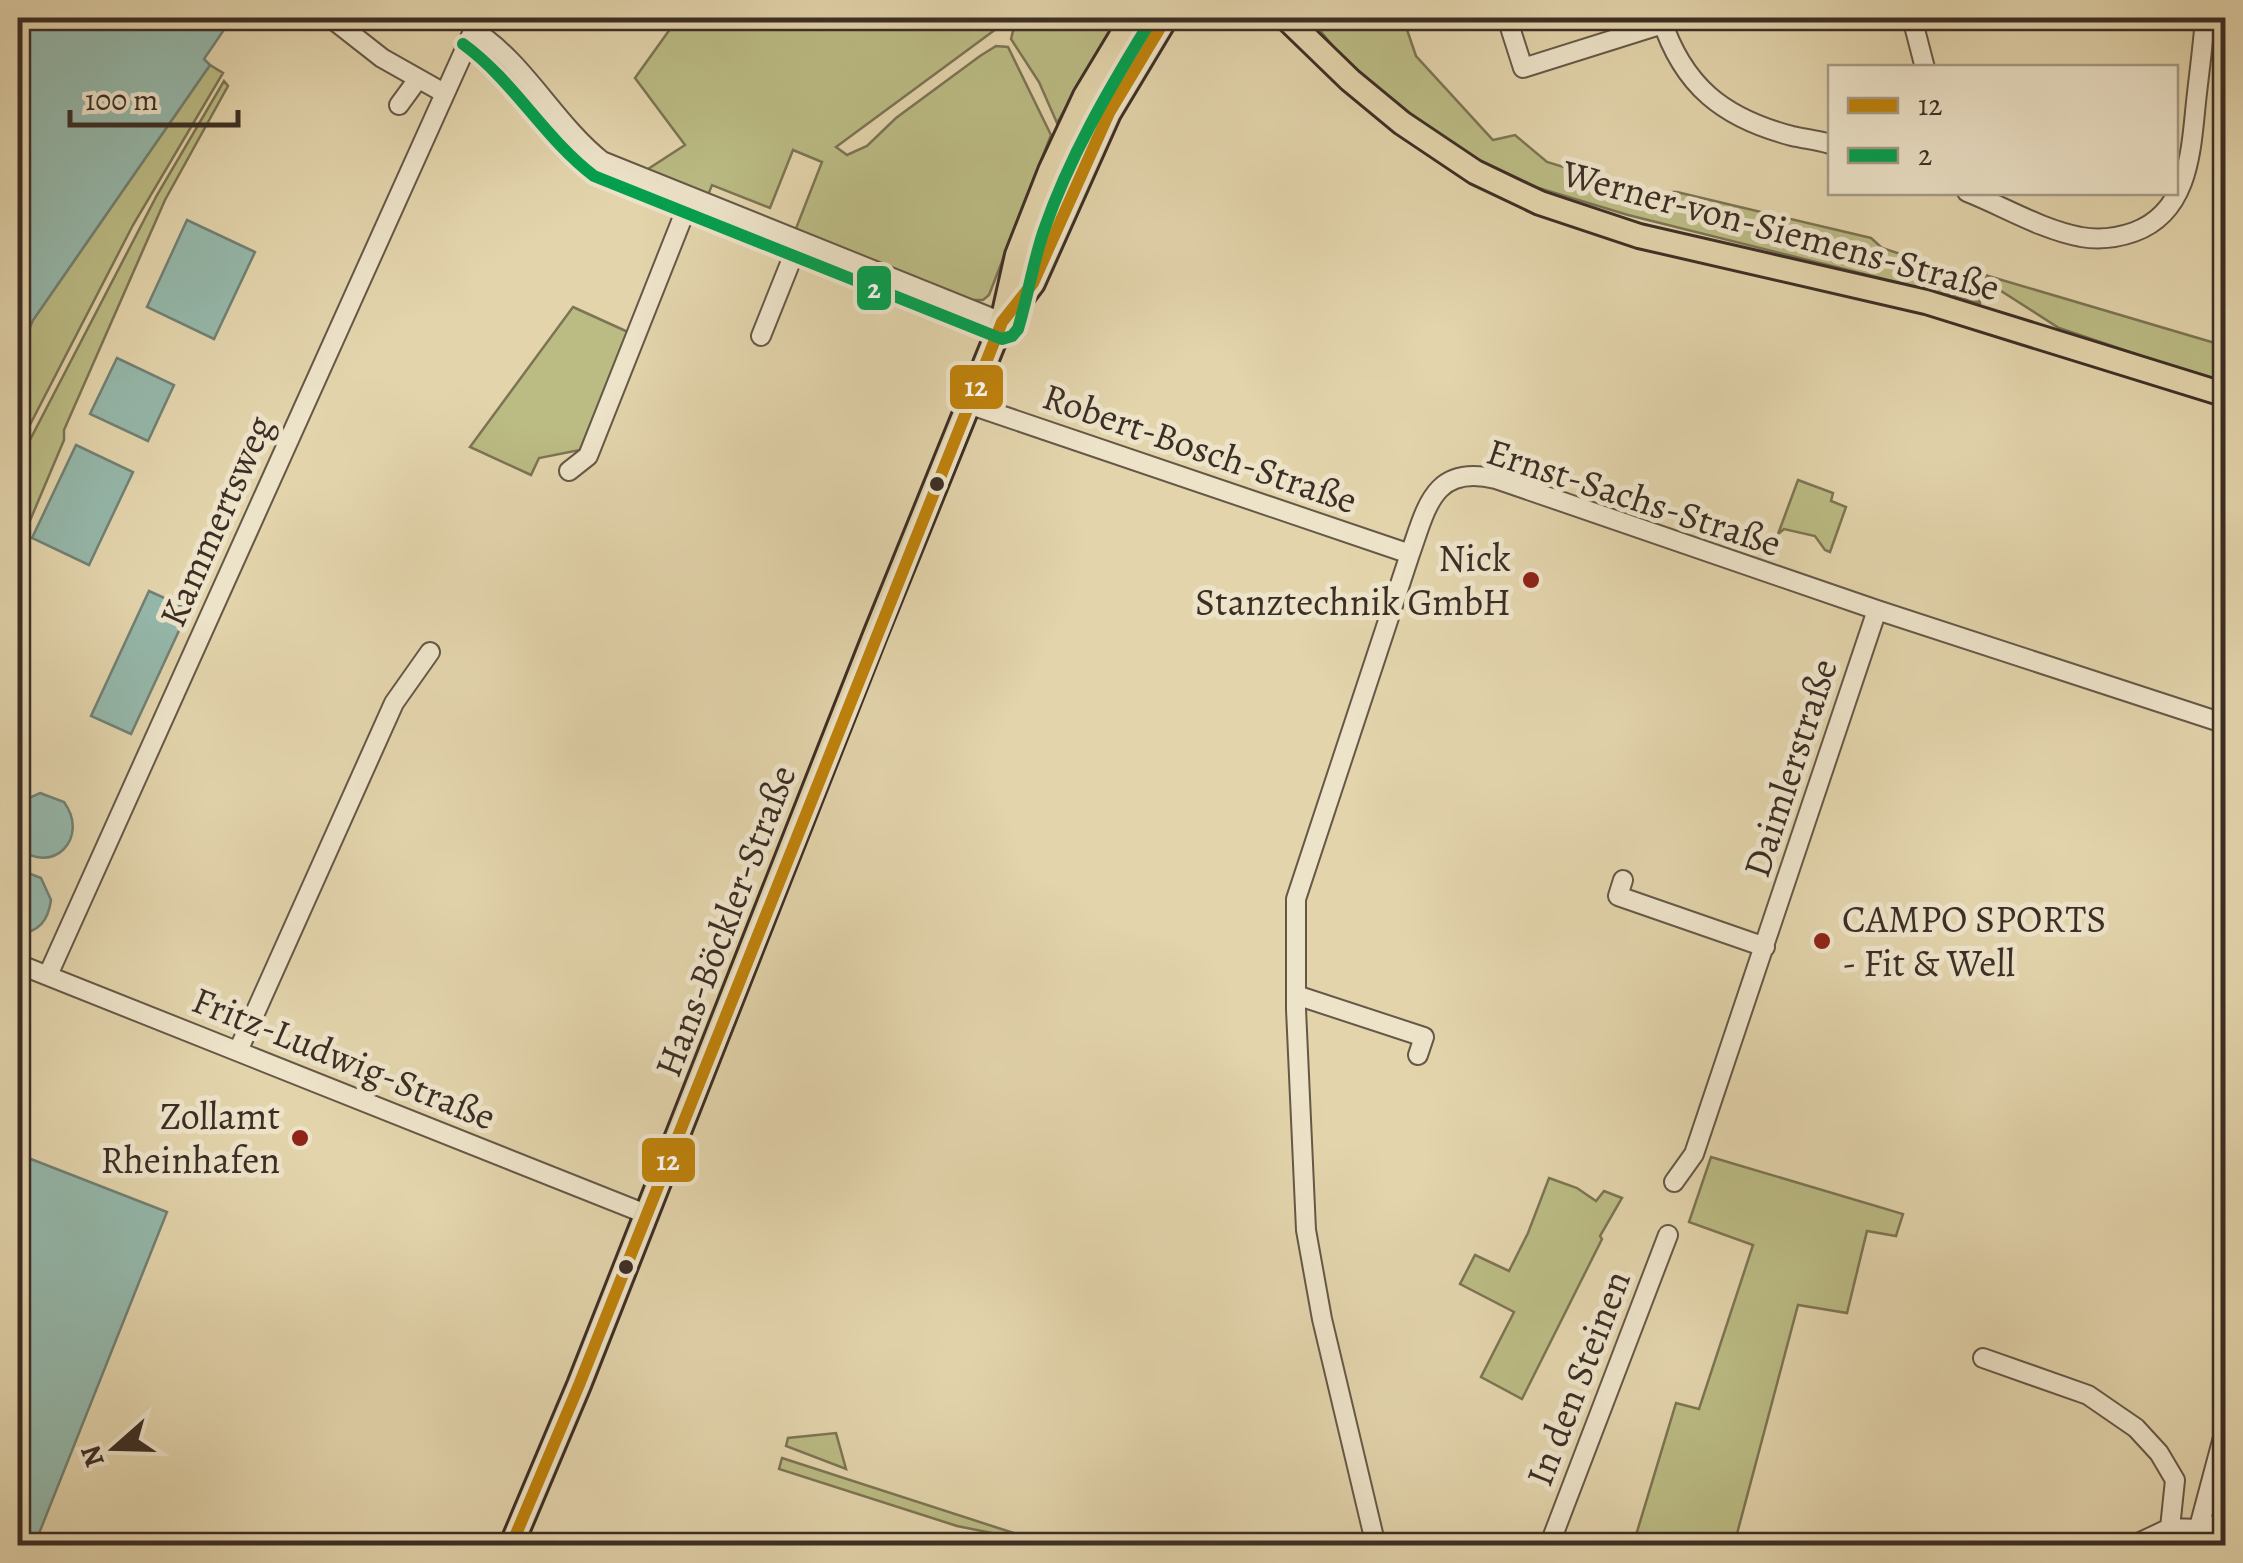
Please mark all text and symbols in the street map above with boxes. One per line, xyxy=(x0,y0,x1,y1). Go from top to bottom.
scale bar xyxy=(70,65,238,127)
legend xyxy=(1828,65,2178,195)
text: 100 m xyxy=(85,80,158,120)
text: 12 xyxy=(1918,85,1943,125)
text: 2 xyxy=(1918,135,1932,175)
street label: Werner-von-Siemens-Straße xyxy=(1556,146,2005,313)
line badge: 2 xyxy=(855,264,893,312)
text: 2 xyxy=(867,270,881,308)
line badge: 12 xyxy=(948,363,1005,411)
text: 12 xyxy=(964,368,988,406)
street label: Robert-Bosch-Straße xyxy=(1036,370,1364,526)
street label: Kammertsweg xyxy=(146,407,286,635)
street label: Ernst-Sachs-Straße xyxy=(1480,425,1788,569)
unlabelled marker xyxy=(927,474,947,494)
place label: Nick Stanztechnik GmbH xyxy=(1195,532,1511,628)
marker: Nick Stanztechnik GmbH xyxy=(1520,569,1542,591)
street label: Daimlerstraße xyxy=(1730,652,1850,884)
street label: Hans-Böckler-Straße xyxy=(642,758,808,1084)
place label: CAMPO SPORTS - Fit & Well xyxy=(1842,893,2106,989)
marker: CAMPO SPORTS - Fit & Well xyxy=(1811,930,1833,952)
street label: Fritz-Ludwig-Straße xyxy=(185,973,503,1143)
place label: Zollamt Rheinhafen xyxy=(101,1090,280,1186)
marker: Zollamt Rheinhafen xyxy=(289,1127,311,1149)
line badge: 12 xyxy=(640,1136,697,1184)
text: 12 xyxy=(656,1142,680,1180)
unlabelled marker xyxy=(616,1257,636,1277)
street label: In den Steinen xyxy=(1513,1263,1643,1493)
north arrow xyxy=(65,1398,165,1498)
text: N xyxy=(71,1440,114,1472)

